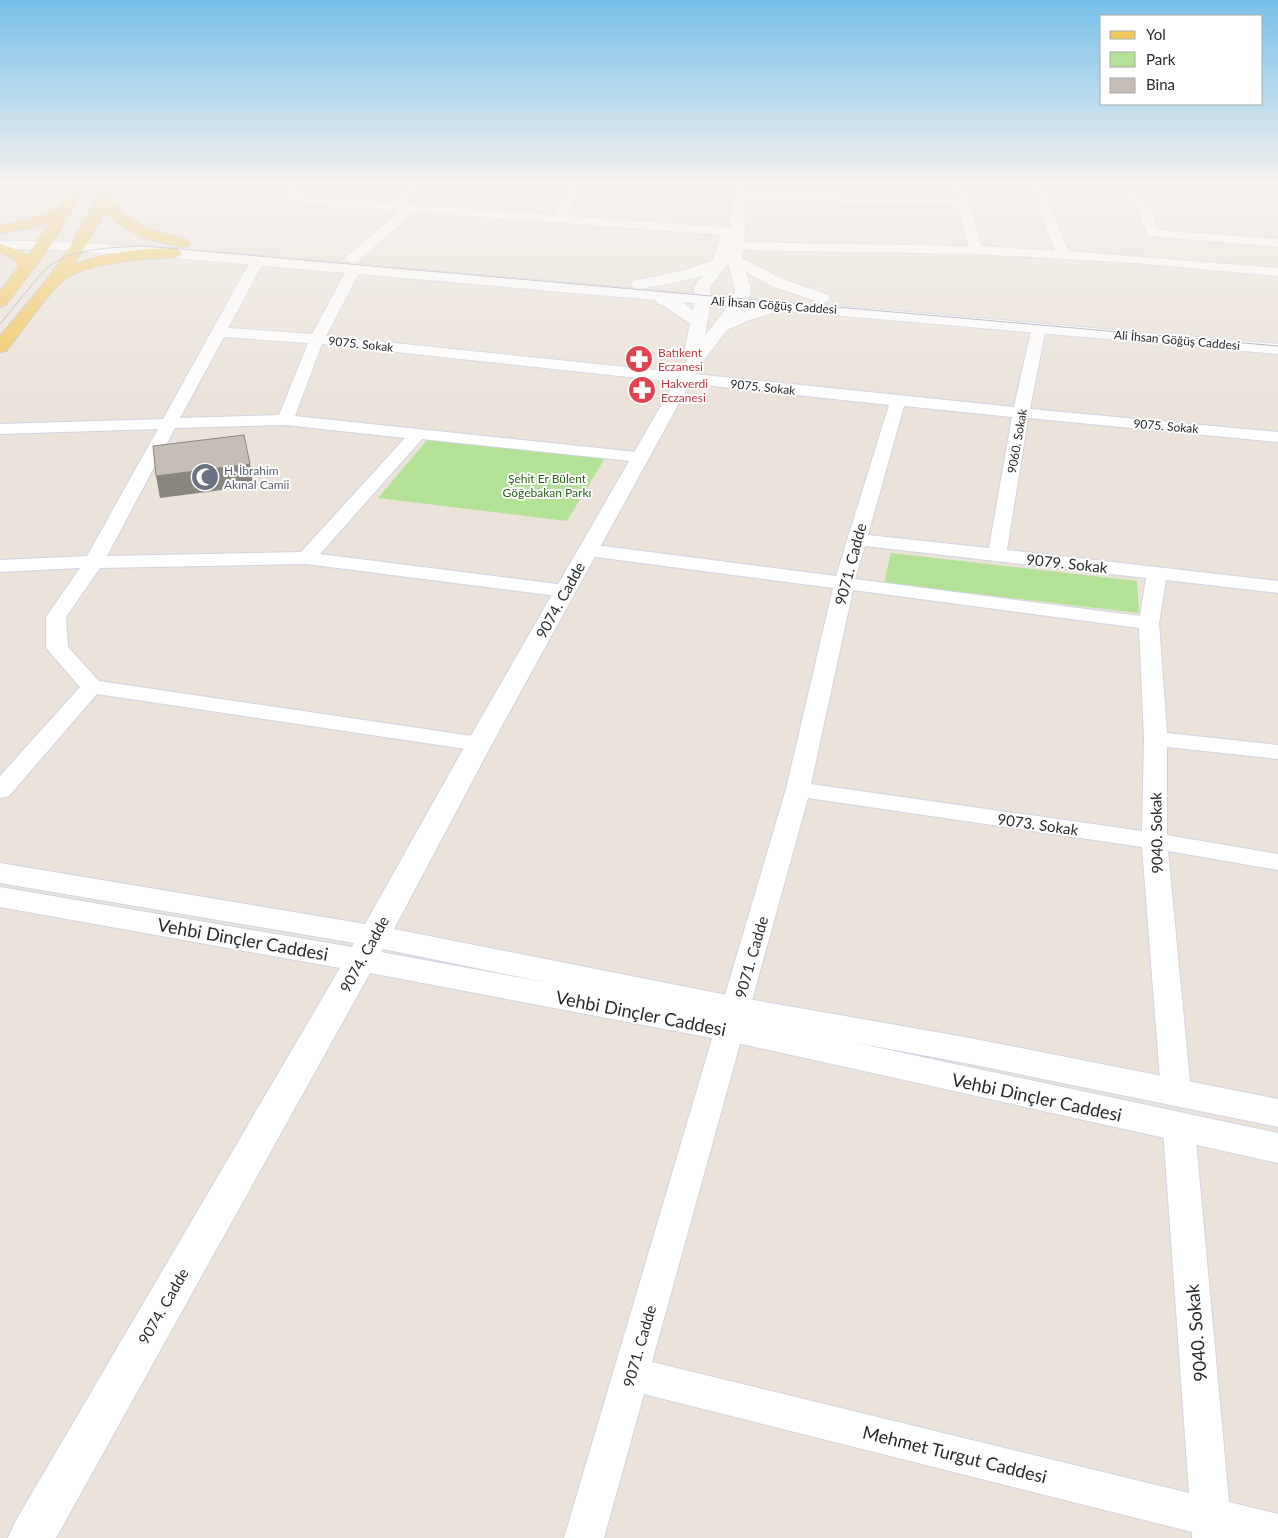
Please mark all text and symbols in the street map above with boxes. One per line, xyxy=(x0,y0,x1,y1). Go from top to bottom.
legend xyxy=(1100,15,1263,105)
text: Yol xyxy=(1146,25,1166,43)
text: Park xyxy=(1146,50,1176,68)
text: Bina xyxy=(1146,75,1175,93)
street label: Ali İhsan Göğüş Caddesi xyxy=(710,293,838,317)
street label: Ali İhsan Göğüş Caddesi xyxy=(1113,327,1241,353)
street label: 9075. Sokak xyxy=(328,333,395,355)
pharmacy icon: Batıkent Eczanesi xyxy=(624,344,654,374)
place label: Batıkent Eczanesi xyxy=(658,345,703,374)
pharmacy icon: Hakverdi Eczanesi xyxy=(627,375,657,405)
place label: Hakverdi Eczanesi xyxy=(661,376,708,405)
street label: 9075. Sokak xyxy=(730,376,797,398)
street label: 9060. Sokak xyxy=(1004,407,1030,474)
street label: 9075. Sokak xyxy=(1133,416,1200,436)
mosque icon: H. İbrahim Akınal Camii xyxy=(190,462,220,492)
place label: H. İbrahim Akınal Camii xyxy=(224,463,289,492)
park label: Şehit Er Bülent Göğebakan Parkı xyxy=(503,471,591,500)
street label: 9071. Cadde xyxy=(830,521,870,607)
street label: 9079. Sokak xyxy=(1026,550,1109,576)
street label: 9074. Cadde xyxy=(532,559,588,641)
street label: 9040. Sokak xyxy=(1146,792,1166,874)
street label: 9073. Sokak xyxy=(996,809,1080,839)
street label: Vehbi Dinçler Caddesi xyxy=(156,913,330,965)
street label: 9074. Cadde xyxy=(336,913,392,995)
street label: 9071. Cadde xyxy=(731,914,771,1000)
street label: Vehbi Dinçler Caddesi xyxy=(554,986,728,1040)
street label: Vehbi Dinçler Caddesi xyxy=(950,1068,1124,1126)
street label: 9074. Cadde xyxy=(134,1265,192,1347)
street label: 9040. Sokak xyxy=(1181,1282,1211,1383)
street label: 9071. Cadde xyxy=(619,1303,659,1389)
street label: Mehmet Turgut Caddesi xyxy=(861,1420,1049,1488)

